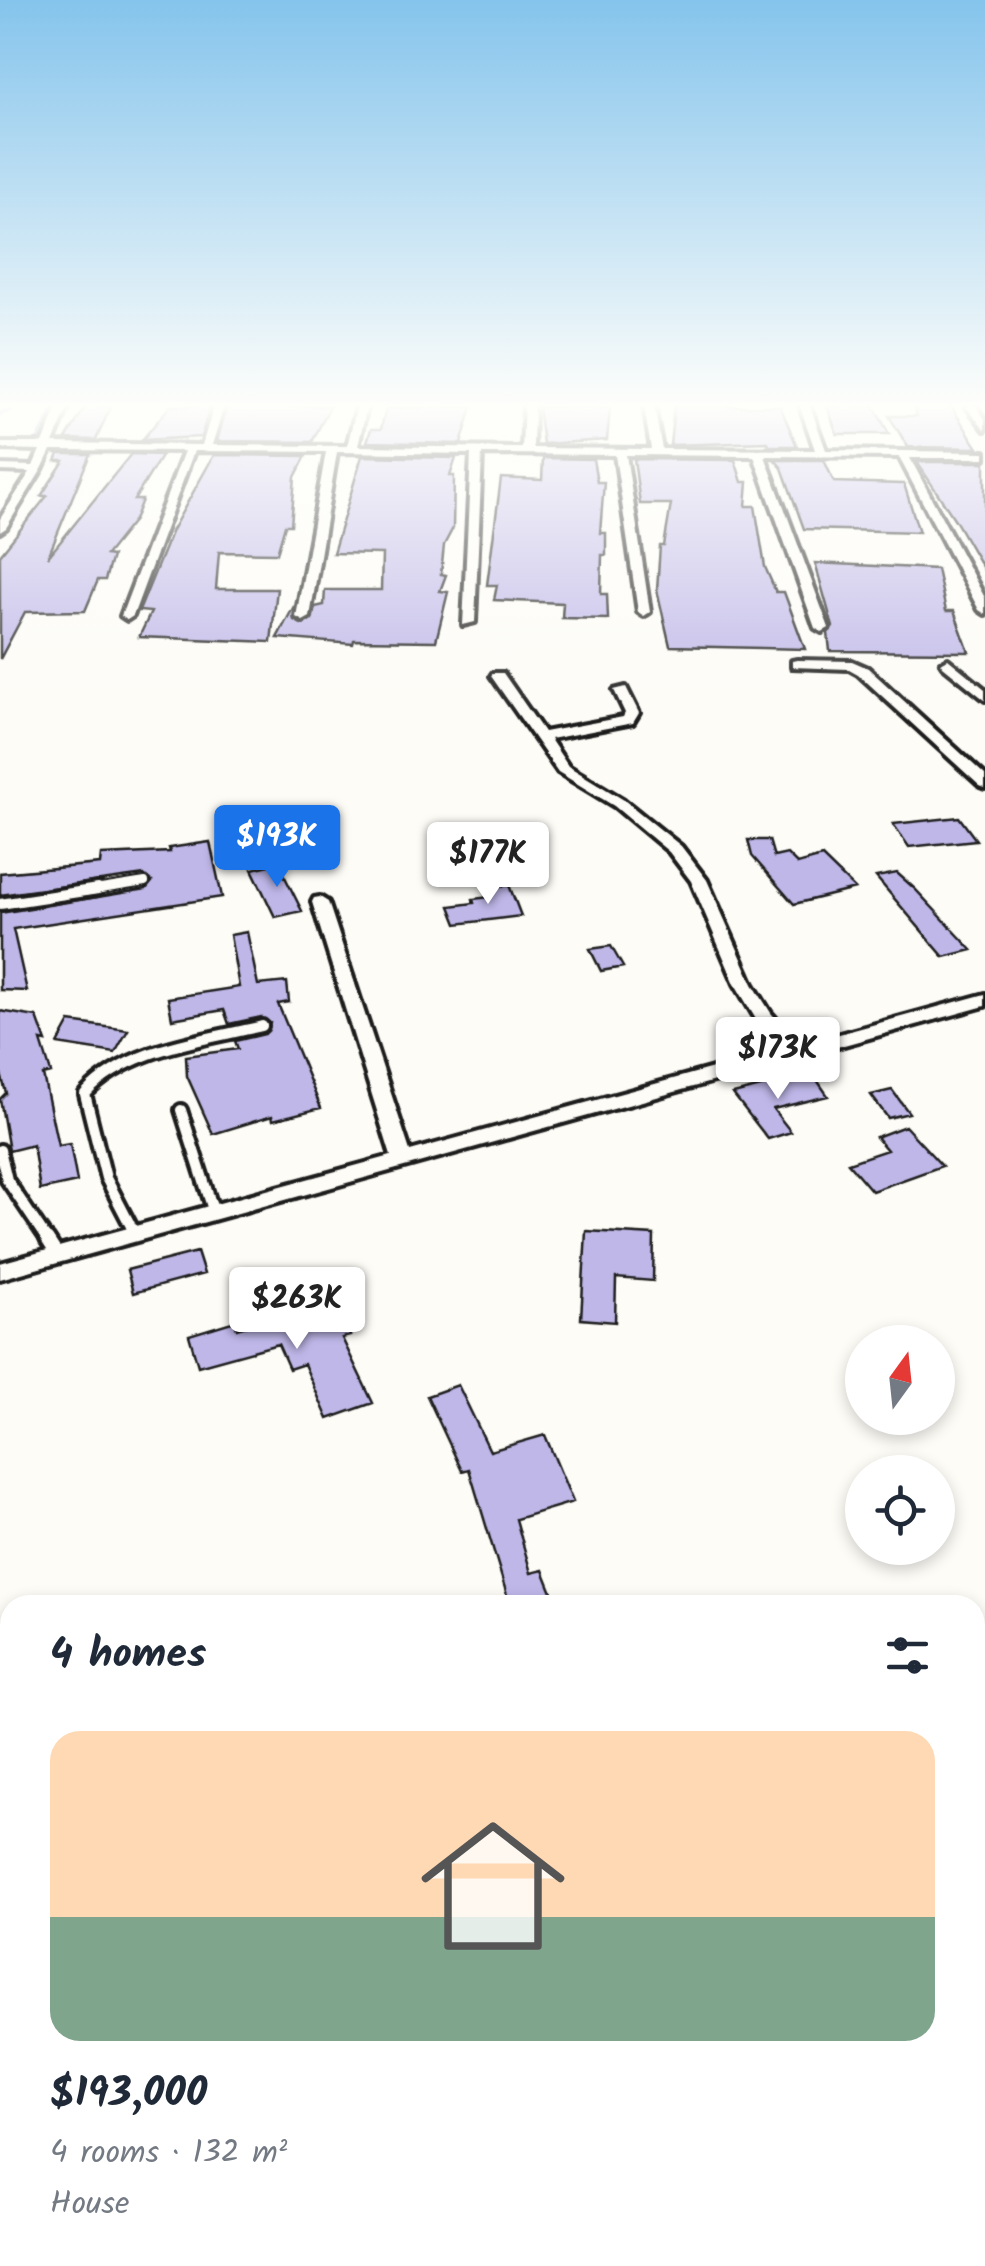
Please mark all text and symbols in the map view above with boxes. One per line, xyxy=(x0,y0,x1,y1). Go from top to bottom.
pin: $193K xyxy=(207,805,347,890)
text: $193K xyxy=(236,812,318,863)
pin: $177K xyxy=(418,822,558,907)
text: $177K xyxy=(449,829,527,880)
pin: $173K xyxy=(708,1017,848,1102)
text: $173K xyxy=(738,1024,818,1075)
pin: $263K xyxy=(227,1267,367,1352)
text: $263K xyxy=(251,1274,343,1325)
north arrow xyxy=(845,1325,955,1435)
map controls xyxy=(845,1325,955,1565)
button: locate xyxy=(845,1455,955,1565)
text: 4 homes xyxy=(50,1622,206,1689)
icon: filters xyxy=(880,1628,935,1683)
icon: home xyxy=(403,1796,583,1976)
text: $193,000 xyxy=(50,2061,207,2128)
text: 4 rooms · 132 m² xyxy=(50,2128,287,2179)
text: House xyxy=(50,2179,129,2230)

